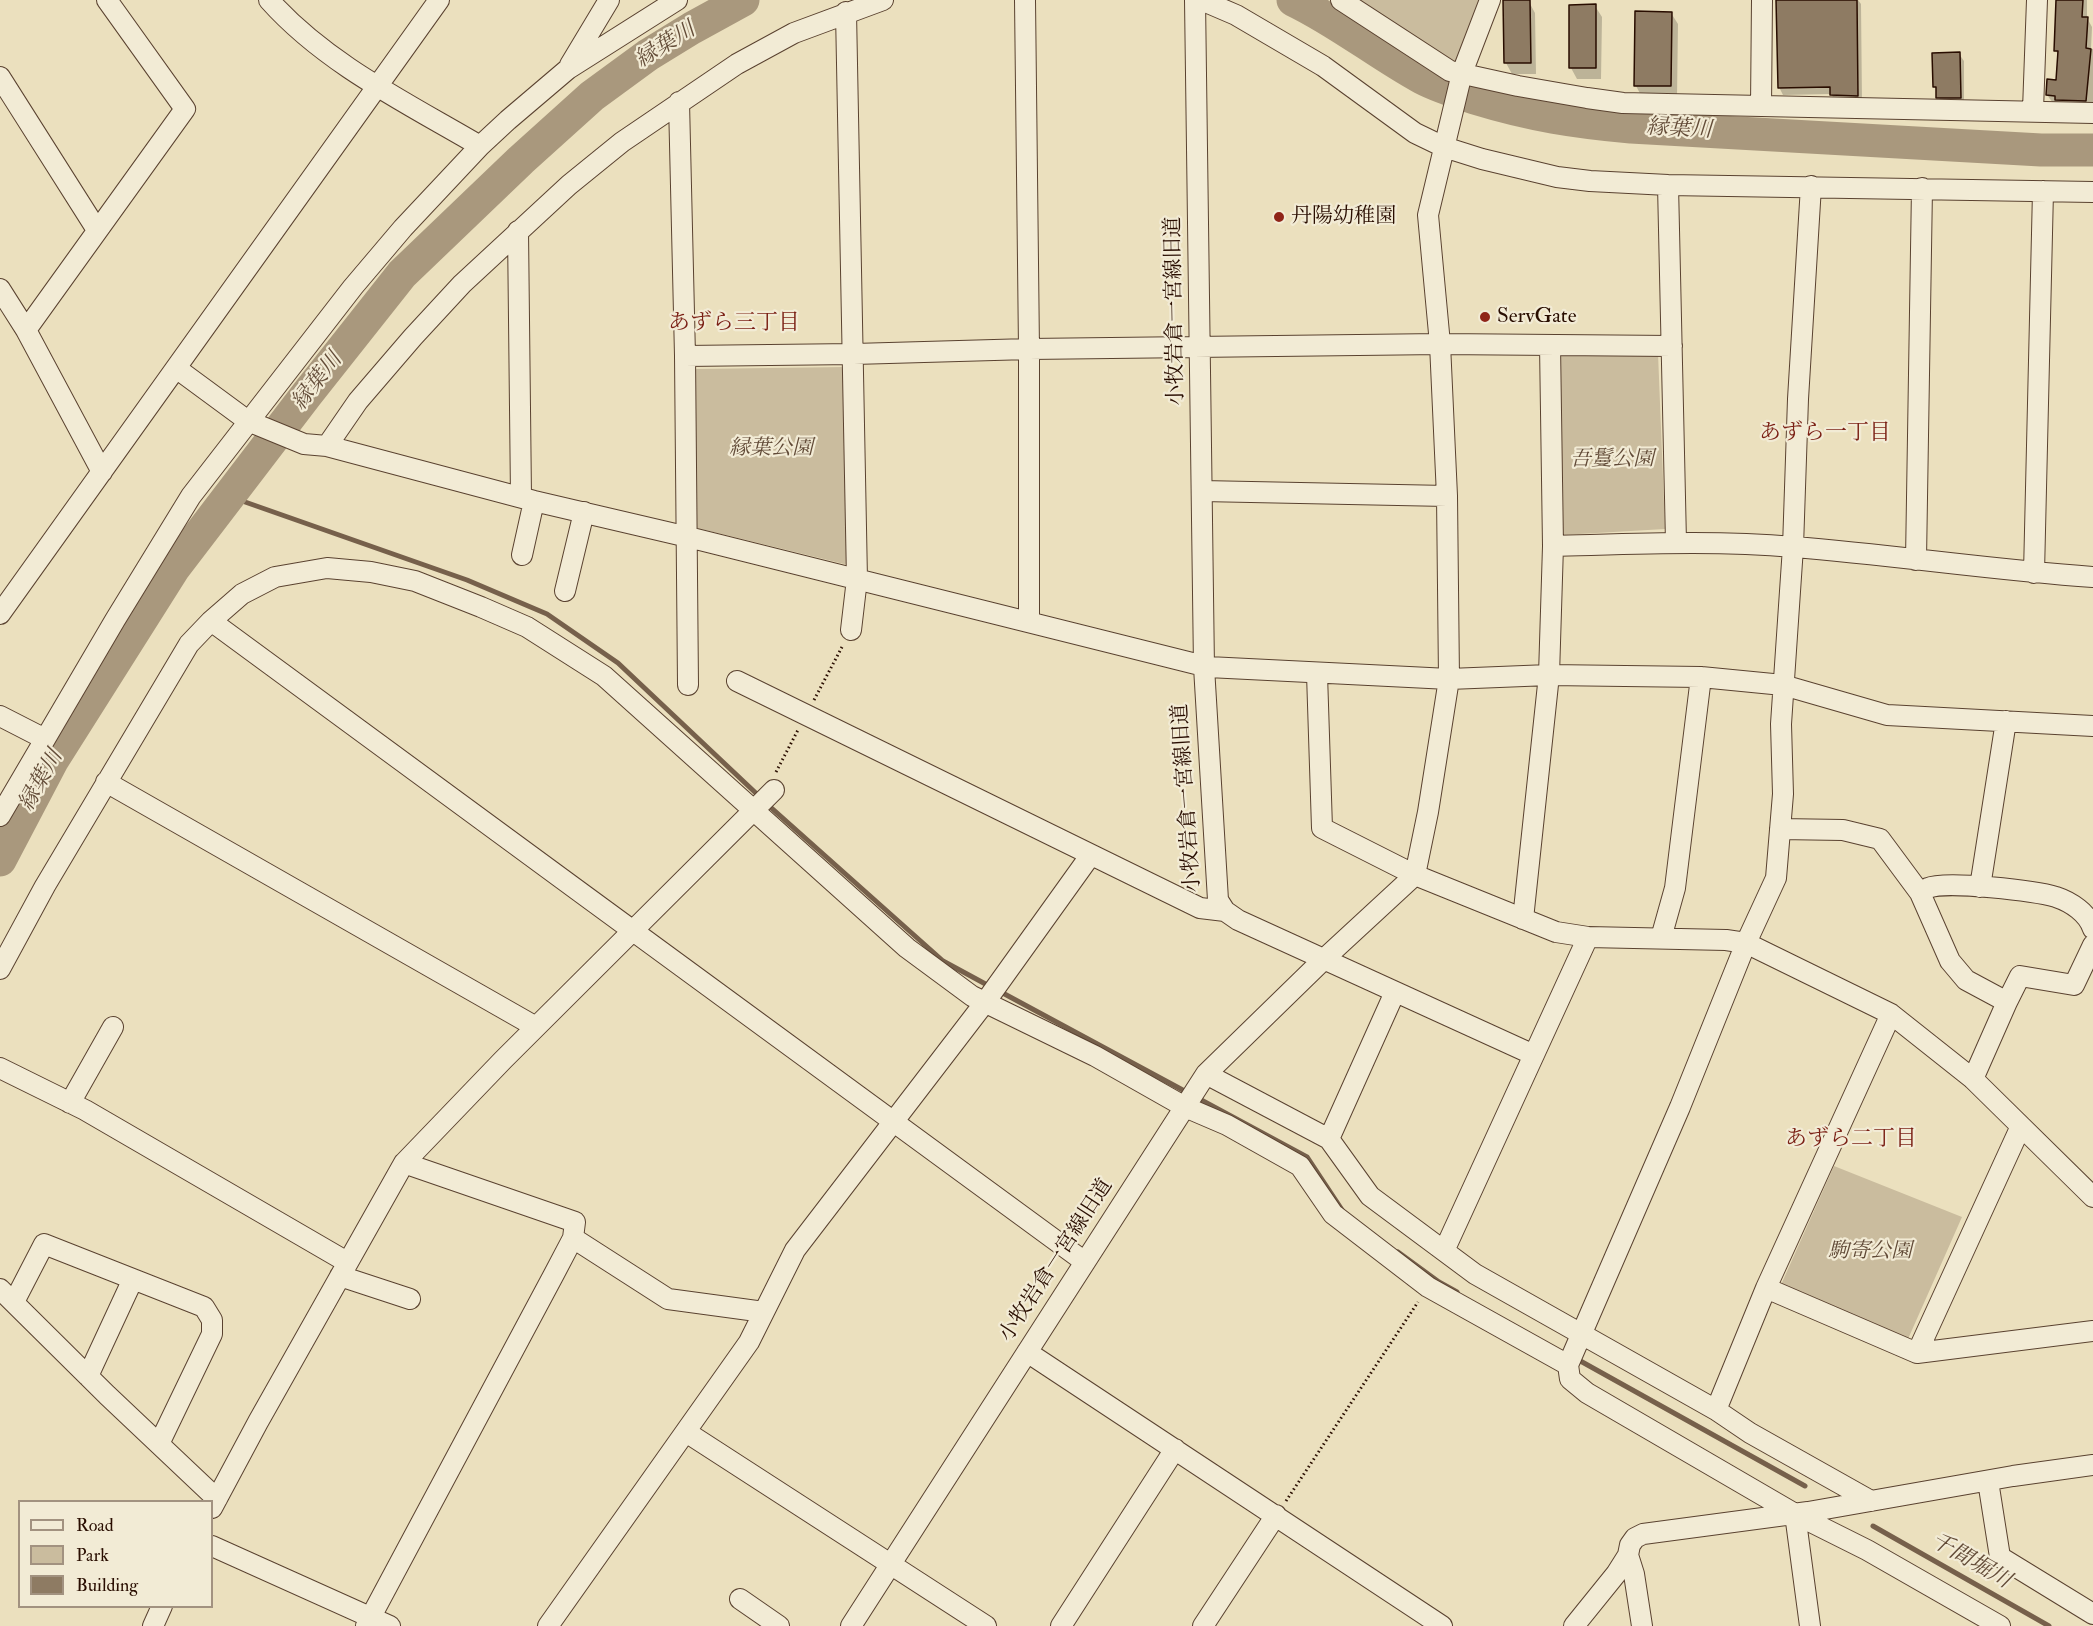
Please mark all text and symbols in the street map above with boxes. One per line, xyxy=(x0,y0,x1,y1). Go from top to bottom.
water label: 縁葉川 xyxy=(631,17,701,75)
water label: 縁葉川 xyxy=(1645,115,1713,145)
place label: 丹陽幼稚園 xyxy=(1291,204,1396,230)
marker: 丹陽幼稚園 xyxy=(1272,210,1286,224)
street label: 小牧岩倉一宮線旧道 xyxy=(1162,216,1190,406)
place label: ServGate xyxy=(1497,304,1576,330)
marker: ServGate xyxy=(1478,310,1492,324)
district label: あずら三丁目 xyxy=(668,311,800,337)
water label: 縁葉川 xyxy=(287,348,349,416)
district label: あずら一丁目 xyxy=(1759,421,1891,447)
park label: 縁葉公園 xyxy=(729,436,813,462)
park label: 吾鬘公園 xyxy=(1570,447,1654,473)
street label: 小牧岩倉一宮線旧道 xyxy=(1169,703,1207,893)
water label: 縁葉川 xyxy=(14,746,70,816)
district label: あずら二丁目 xyxy=(1785,1127,1917,1153)
street label: 小牧岩倉一宮線旧道 xyxy=(995,1175,1119,1347)
park label: 駒寄公園 xyxy=(1828,1239,1912,1265)
legend xyxy=(18,1500,213,1608)
text: Road xyxy=(76,1514,114,1537)
water label: 千間堀川 xyxy=(1925,1529,2015,1595)
text: Park xyxy=(76,1544,109,1567)
text: Building xyxy=(76,1574,138,1597)

